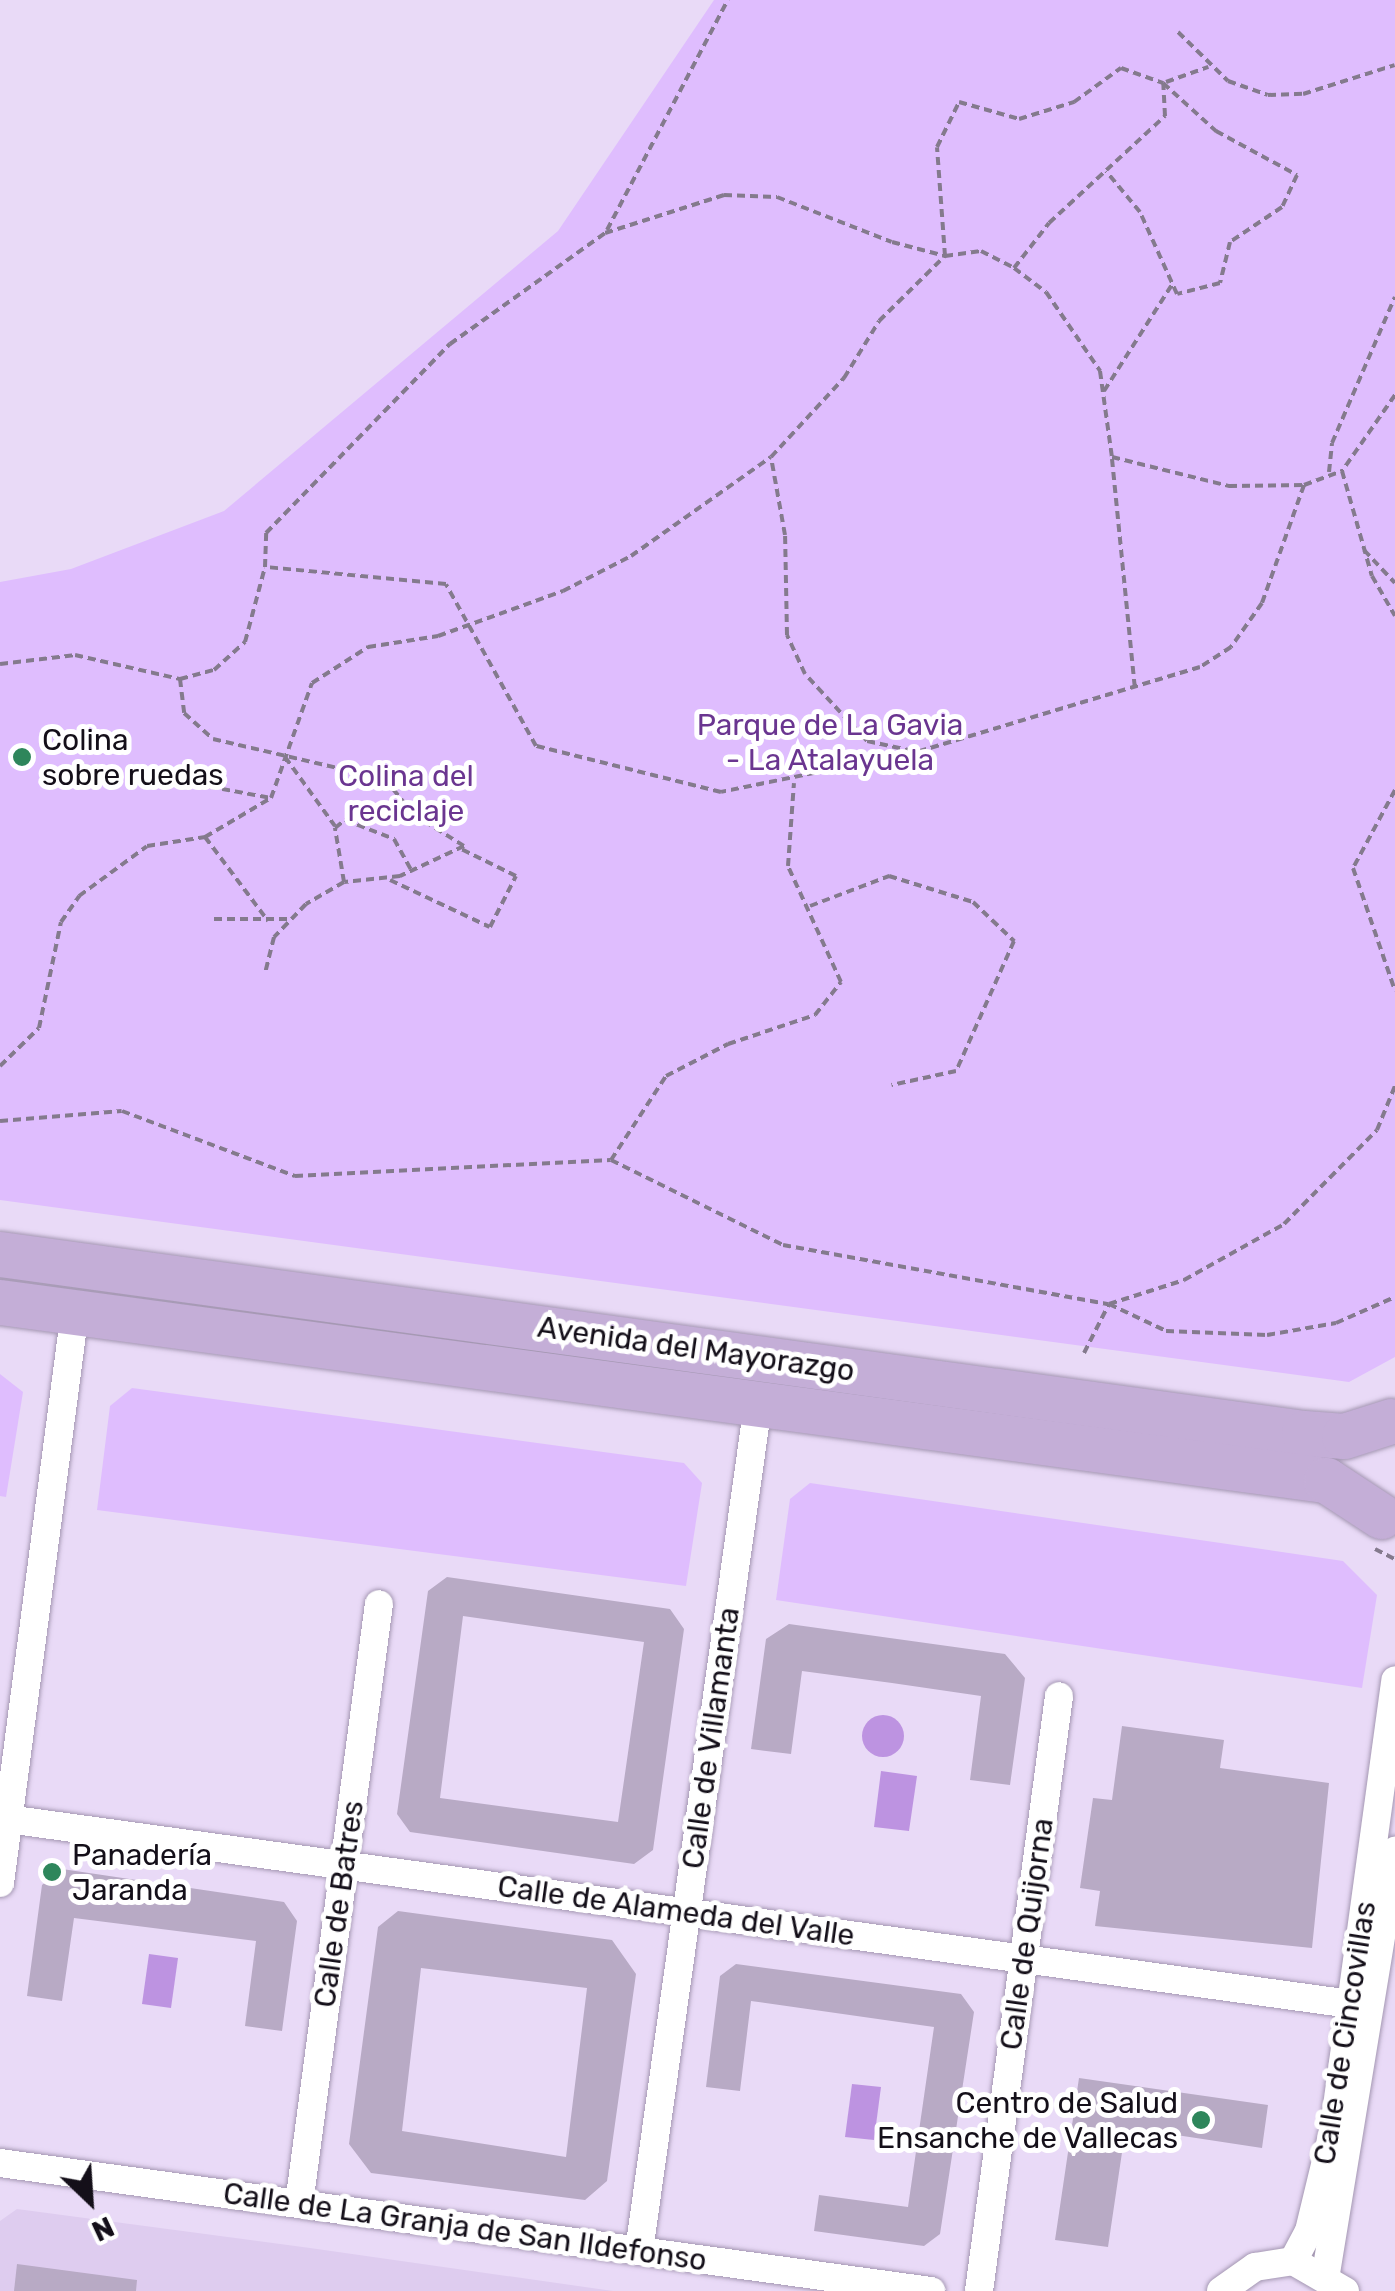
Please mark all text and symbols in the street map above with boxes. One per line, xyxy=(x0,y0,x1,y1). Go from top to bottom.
park label: Parque de La Gavia - La Atalayuela xyxy=(697,707,963,778)
place label: Colina sobre ruedas xyxy=(42,722,224,792)
marker: Colina sobre ruedas xyxy=(11,746,33,768)
park label: Colina del reciclaje xyxy=(338,758,474,828)
street label: Avenida del Mayorazgo xyxy=(535,1309,857,1389)
street label: Calle de Villamanta xyxy=(675,1604,747,1872)
street label: Calle de Batres xyxy=(307,1798,371,2010)
street label: Calle de Quijorna xyxy=(993,1816,1061,2052)
place label: Panadería Jaranda xyxy=(72,1837,212,1908)
marker: Panadería Jaranda xyxy=(41,1861,63,1883)
street label: Calle de Alameda del Valle xyxy=(494,1868,858,1954)
street label: Calle de Cincovillas xyxy=(1306,1899,1384,2167)
place label: Centro de Salud Ensanche de Vallecas xyxy=(876,2085,1178,2156)
marker: Centro de Salud Ensanche de Vallecas xyxy=(1188,2107,1214,2133)
north arrow xyxy=(40,2151,140,2251)
street label: Calle de La Granja de San Ildefonso xyxy=(221,2175,709,2279)
text: N xyxy=(87,2209,119,2248)

